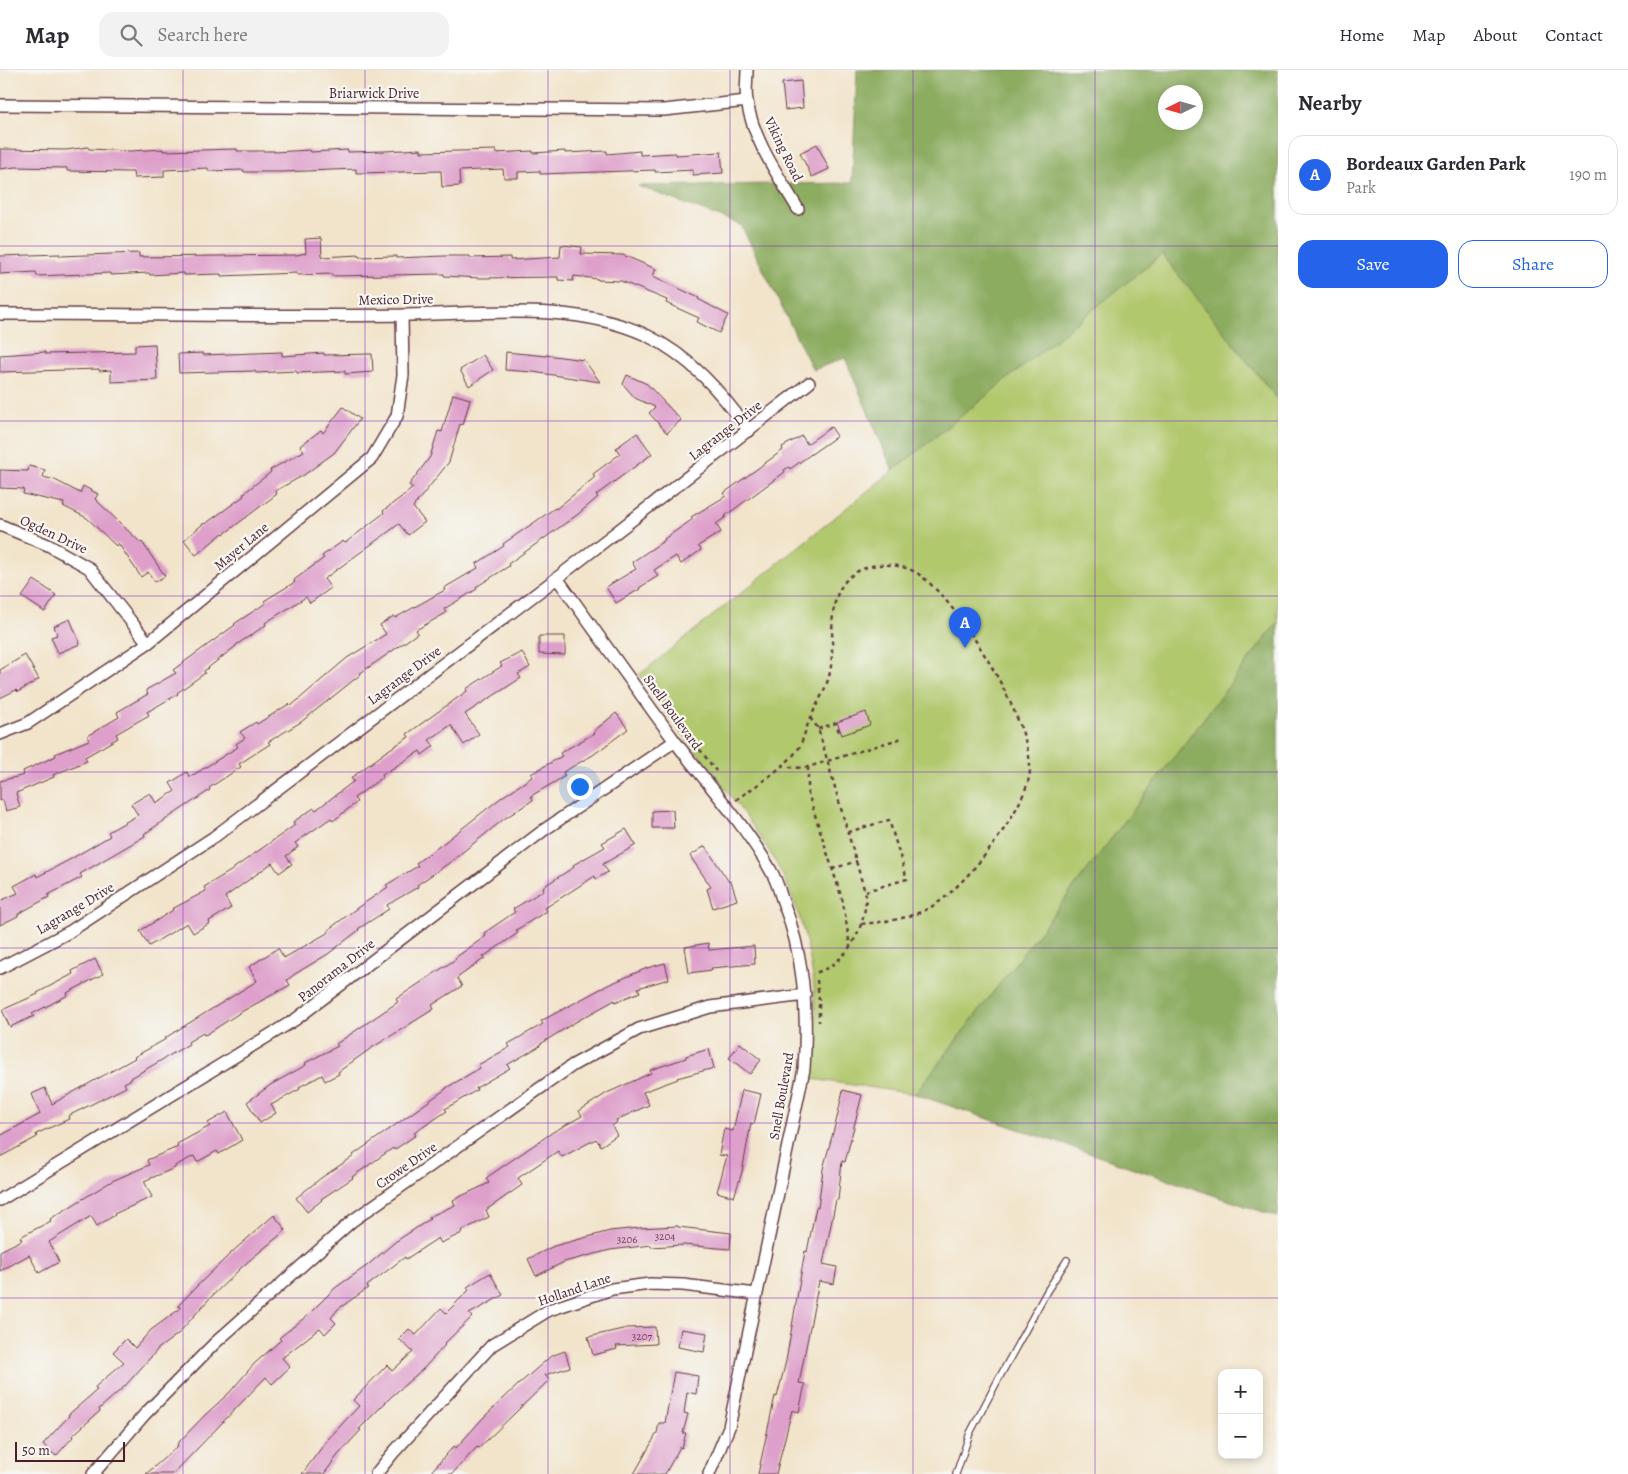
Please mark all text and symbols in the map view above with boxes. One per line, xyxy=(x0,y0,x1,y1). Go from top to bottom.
search box xyxy=(99,12,449,57)
text: Map xyxy=(25,19,69,51)
icon: search xyxy=(117,21,145,49)
text: Search here xyxy=(157,22,248,48)
text: Home xyxy=(1339,23,1384,47)
text: Map xyxy=(1412,23,1445,47)
text: About xyxy=(1473,23,1517,47)
text: Contact xyxy=(1545,23,1603,47)
street label: Briarwick Drive xyxy=(329,84,419,103)
north arrow xyxy=(1158,85,1203,130)
text: Nearby xyxy=(1298,89,1361,117)
street label: Viking Road xyxy=(759,113,808,185)
text: Bordeaux Garden Park xyxy=(1346,151,1526,177)
text: A xyxy=(1310,164,1320,186)
text: 190 m xyxy=(1569,164,1607,186)
text: Park xyxy=(1346,177,1376,199)
button: Save xyxy=(1298,240,1448,288)
button: Share xyxy=(1458,240,1608,288)
street label: Mexico Drive xyxy=(358,289,434,310)
street label: Lagrange Drive xyxy=(685,396,766,465)
street label: Ogden Drive xyxy=(17,511,91,558)
street label: Mayer Lane xyxy=(210,518,273,575)
pin: A xyxy=(949,607,981,648)
street label: Lagrange Drive xyxy=(364,641,445,709)
street label: Snell Boulevard xyxy=(639,671,707,754)
your location xyxy=(567,774,593,800)
street label: Lagrange Drive xyxy=(33,878,118,939)
street label: Panorama Drive xyxy=(294,934,379,1006)
street label: Snell Boulevard xyxy=(764,1050,799,1141)
street label: Crowe Drive xyxy=(372,1137,441,1193)
house number: 3204 xyxy=(655,1229,675,1244)
house number: 3206 xyxy=(617,1232,637,1247)
street label: Holland Lane xyxy=(535,1268,613,1311)
house number: 3207 xyxy=(632,1329,653,1344)
map controls xyxy=(1218,1369,1263,1459)
button: + xyxy=(1218,1369,1263,1414)
button: − xyxy=(1218,1414,1263,1459)
scale bar xyxy=(15,1439,125,1462)
text: 50 m xyxy=(22,1441,50,1460)

